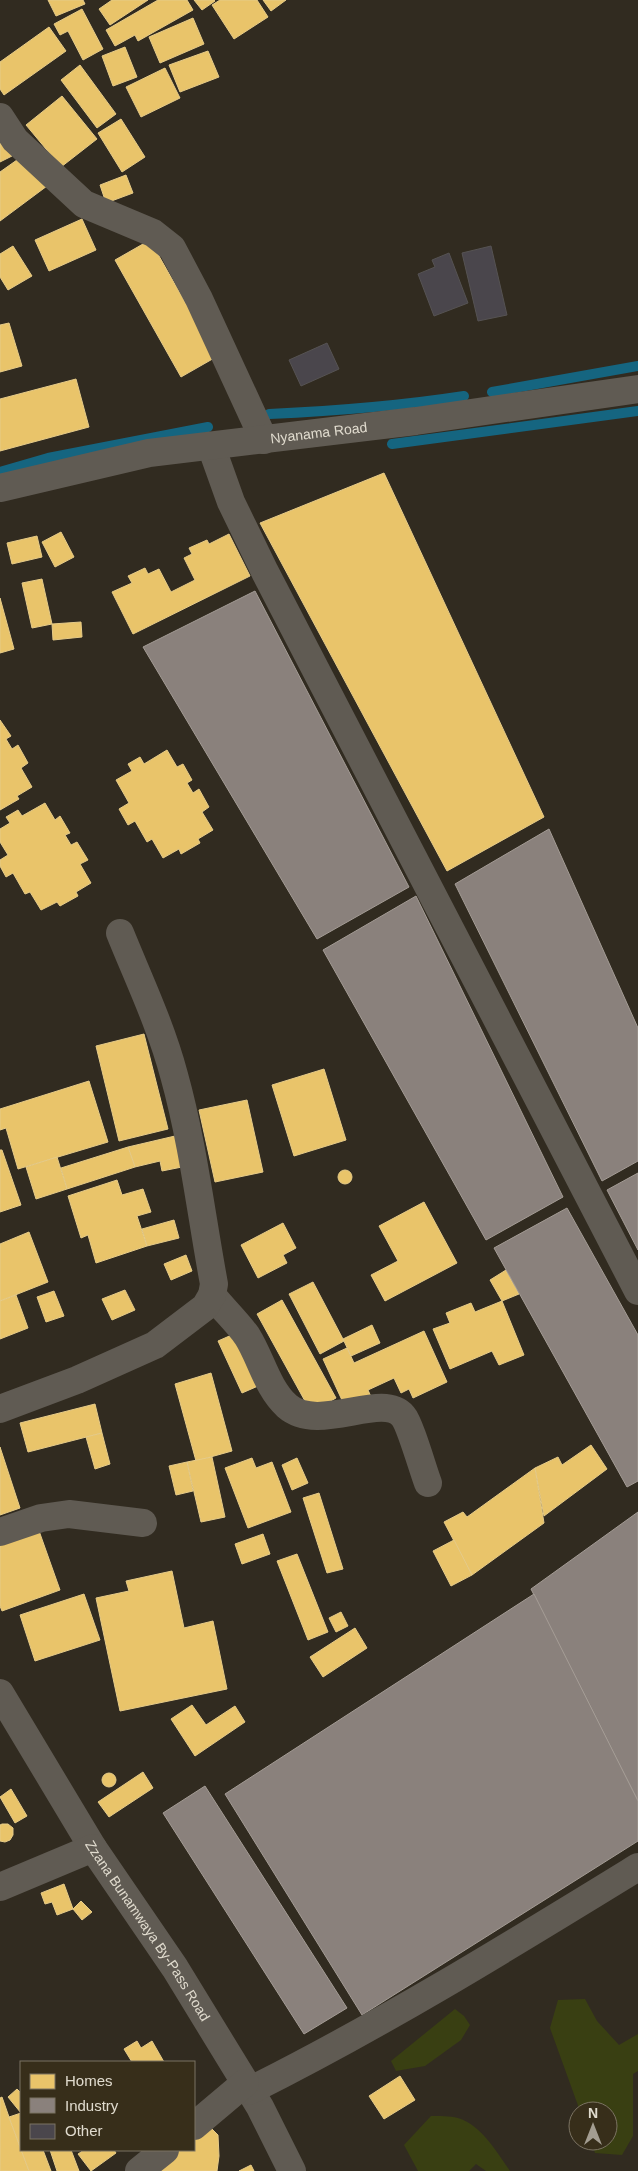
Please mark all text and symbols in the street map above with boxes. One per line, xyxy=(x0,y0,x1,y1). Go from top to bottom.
street label: Nyanama Road xyxy=(269,419,368,446)
street label: Zzana Bunamwaya By-Pass Road xyxy=(82,1837,213,2024)
legend xyxy=(20,2061,195,2151)
text: Homes xyxy=(65,2072,113,2089)
text: Industry xyxy=(65,2097,119,2114)
north arrow xyxy=(568,2101,618,2151)
text: N xyxy=(588,2105,598,2121)
text: Other xyxy=(65,2122,103,2139)

